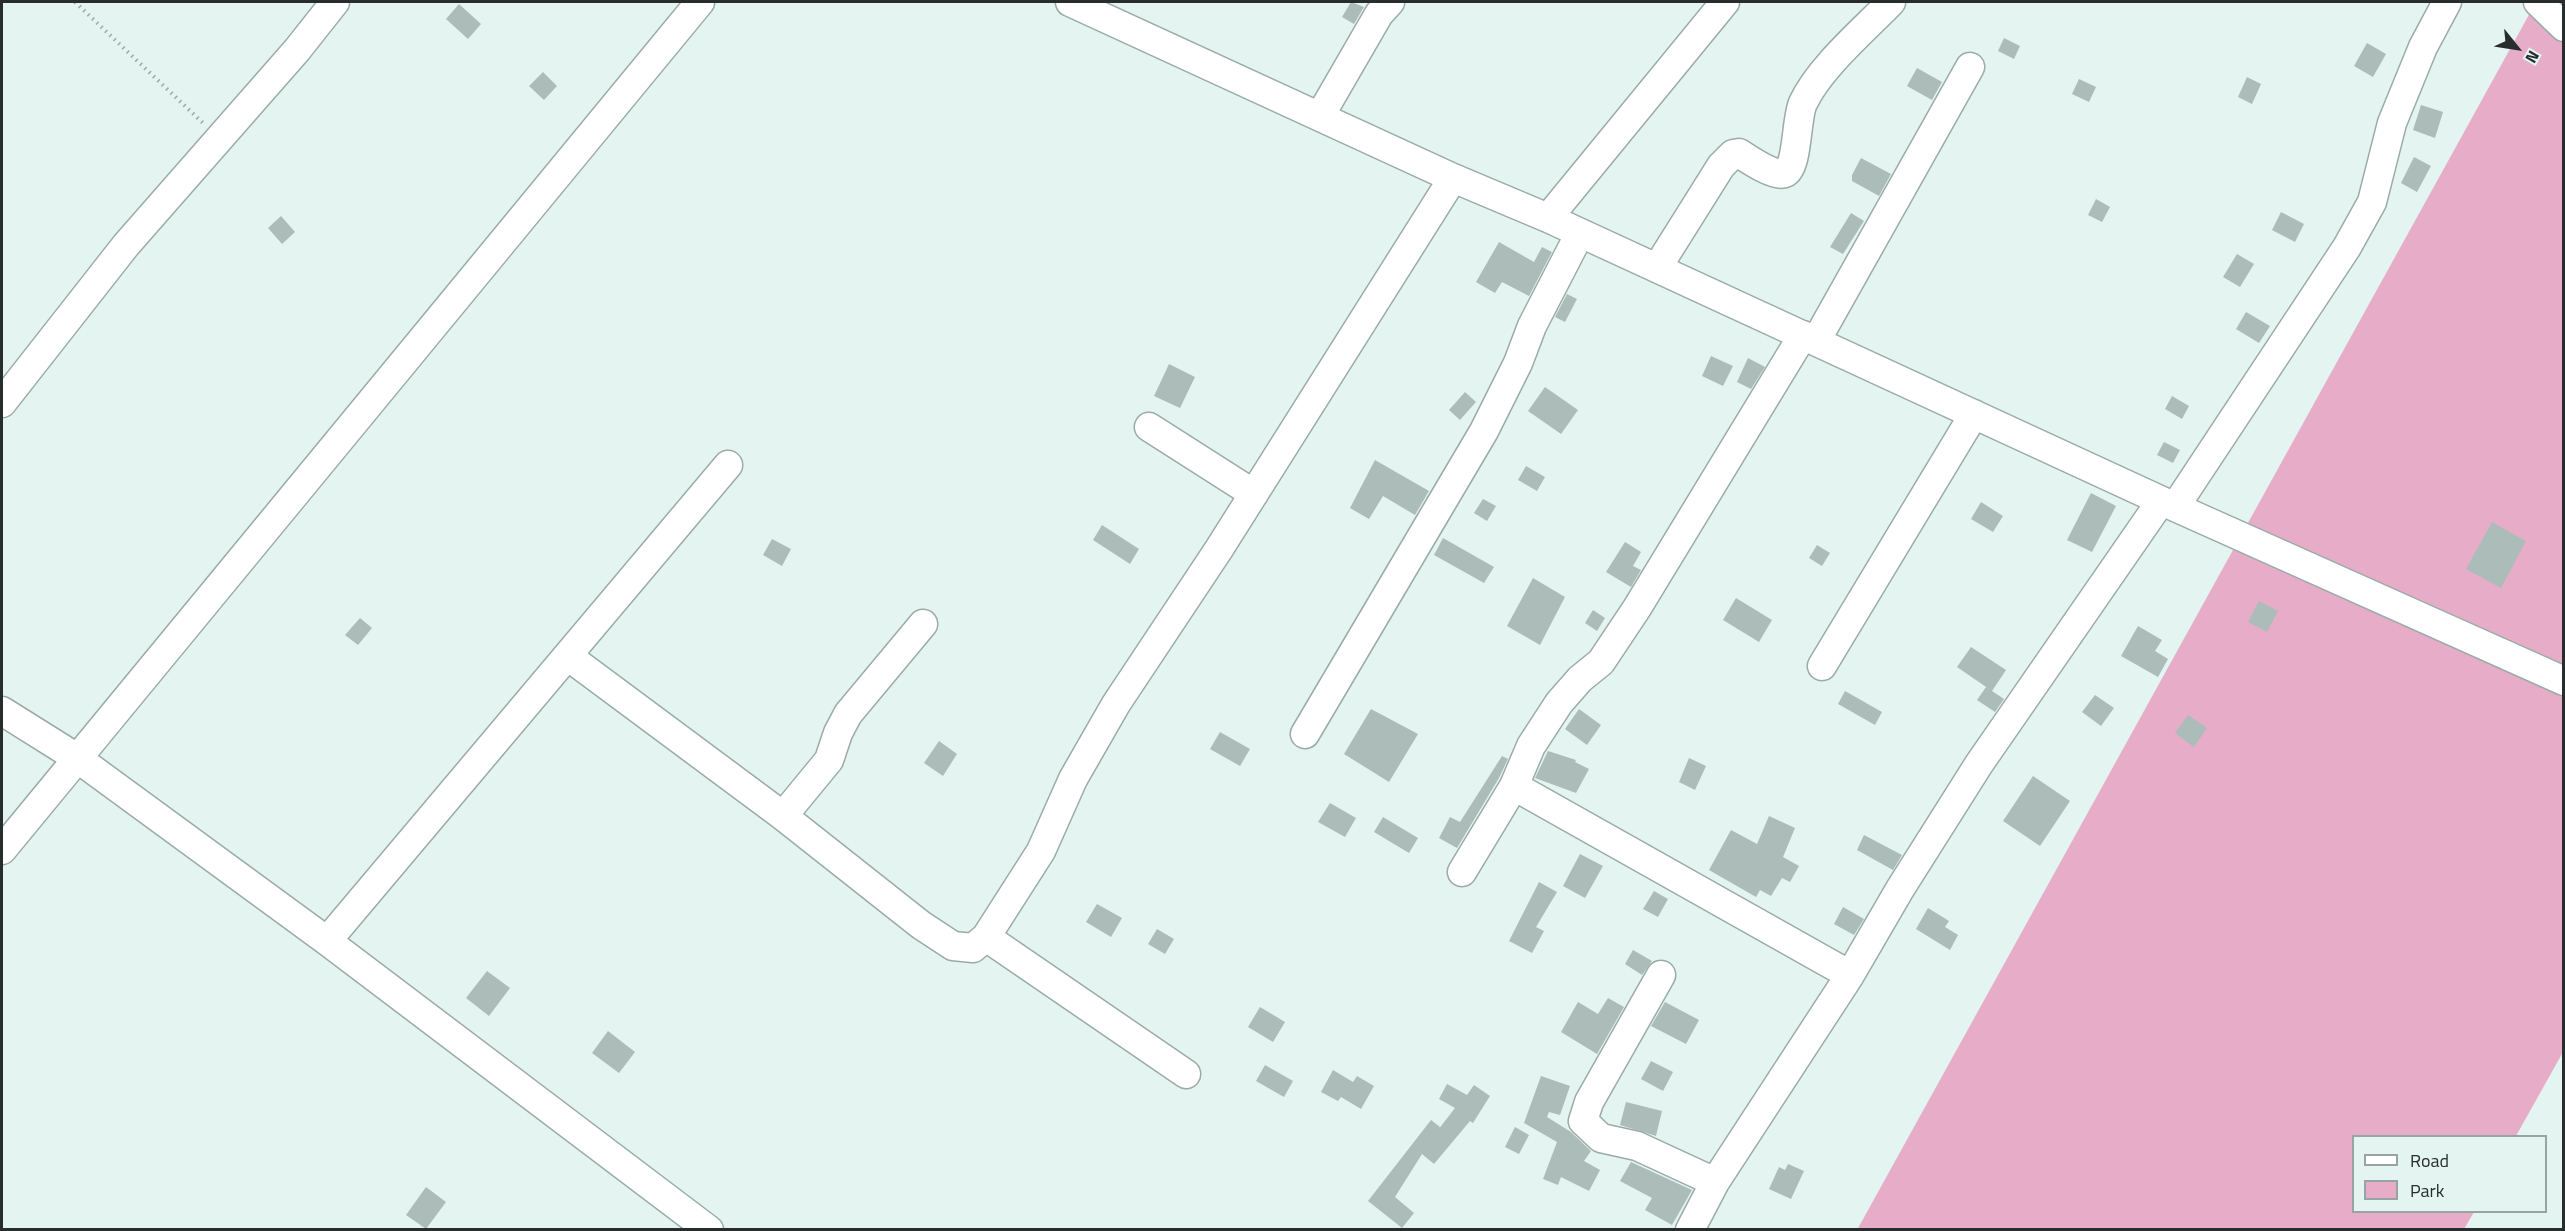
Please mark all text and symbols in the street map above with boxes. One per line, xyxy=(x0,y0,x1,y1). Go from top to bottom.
north arrow xyxy=(2487,18,2547,78)
text: N xyxy=(2519,46,2546,68)
legend xyxy=(2352,1135,2547,1213)
text: Road xyxy=(2410,1147,2449,1174)
text: Park xyxy=(2410,1177,2444,1204)

